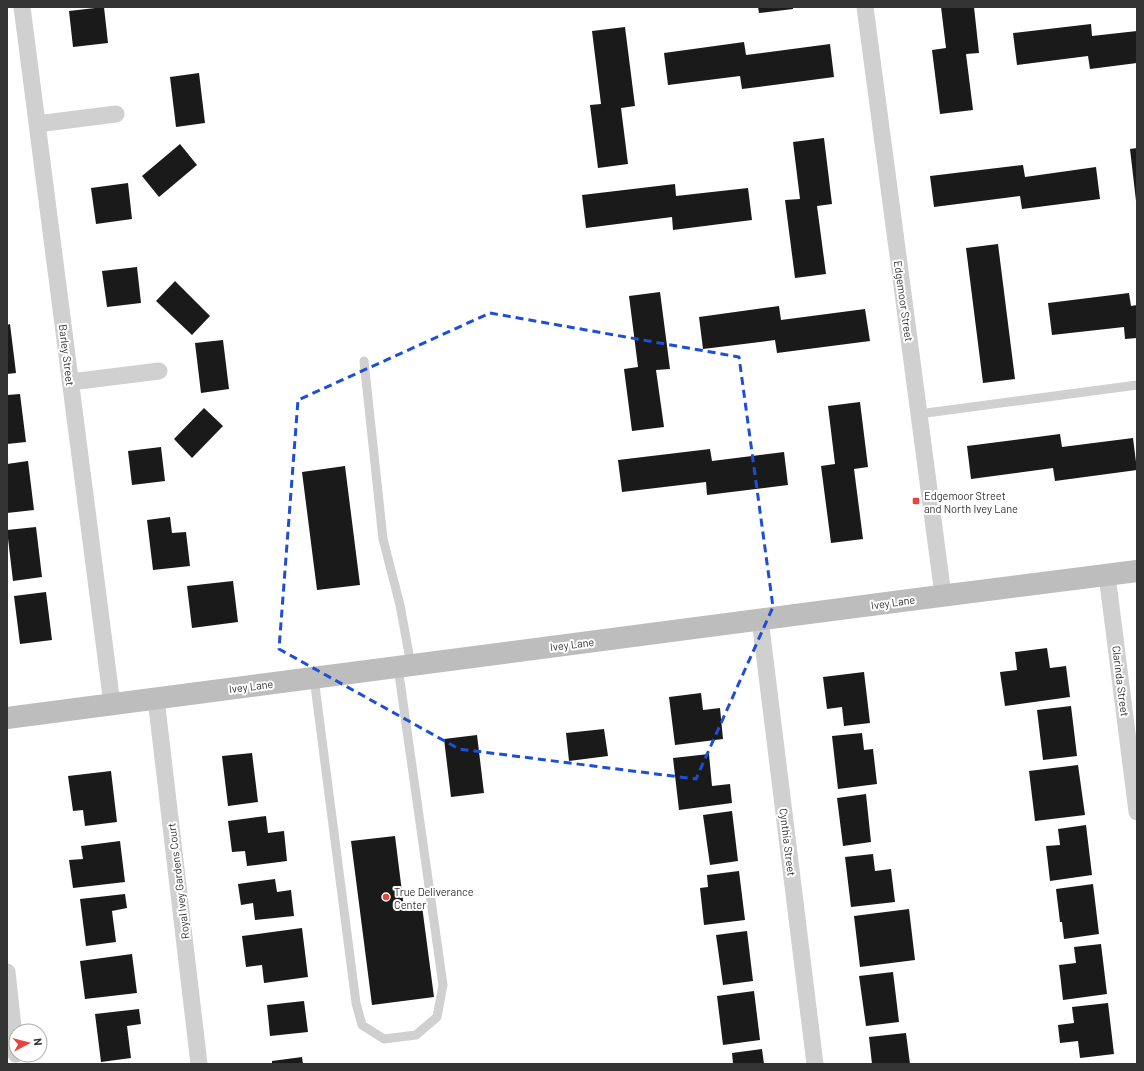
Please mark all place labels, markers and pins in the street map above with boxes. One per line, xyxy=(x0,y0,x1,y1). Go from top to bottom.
place label: Edgemoor Street and North Ivey Lane xyxy=(924,489,1018,515)
marker: Edgemoor Street and North Ivey Lane xyxy=(911,496,921,506)
place label: True Deliverance Center xyxy=(394,885,474,911)
marker: True Deliverance Center xyxy=(381,892,391,902)

